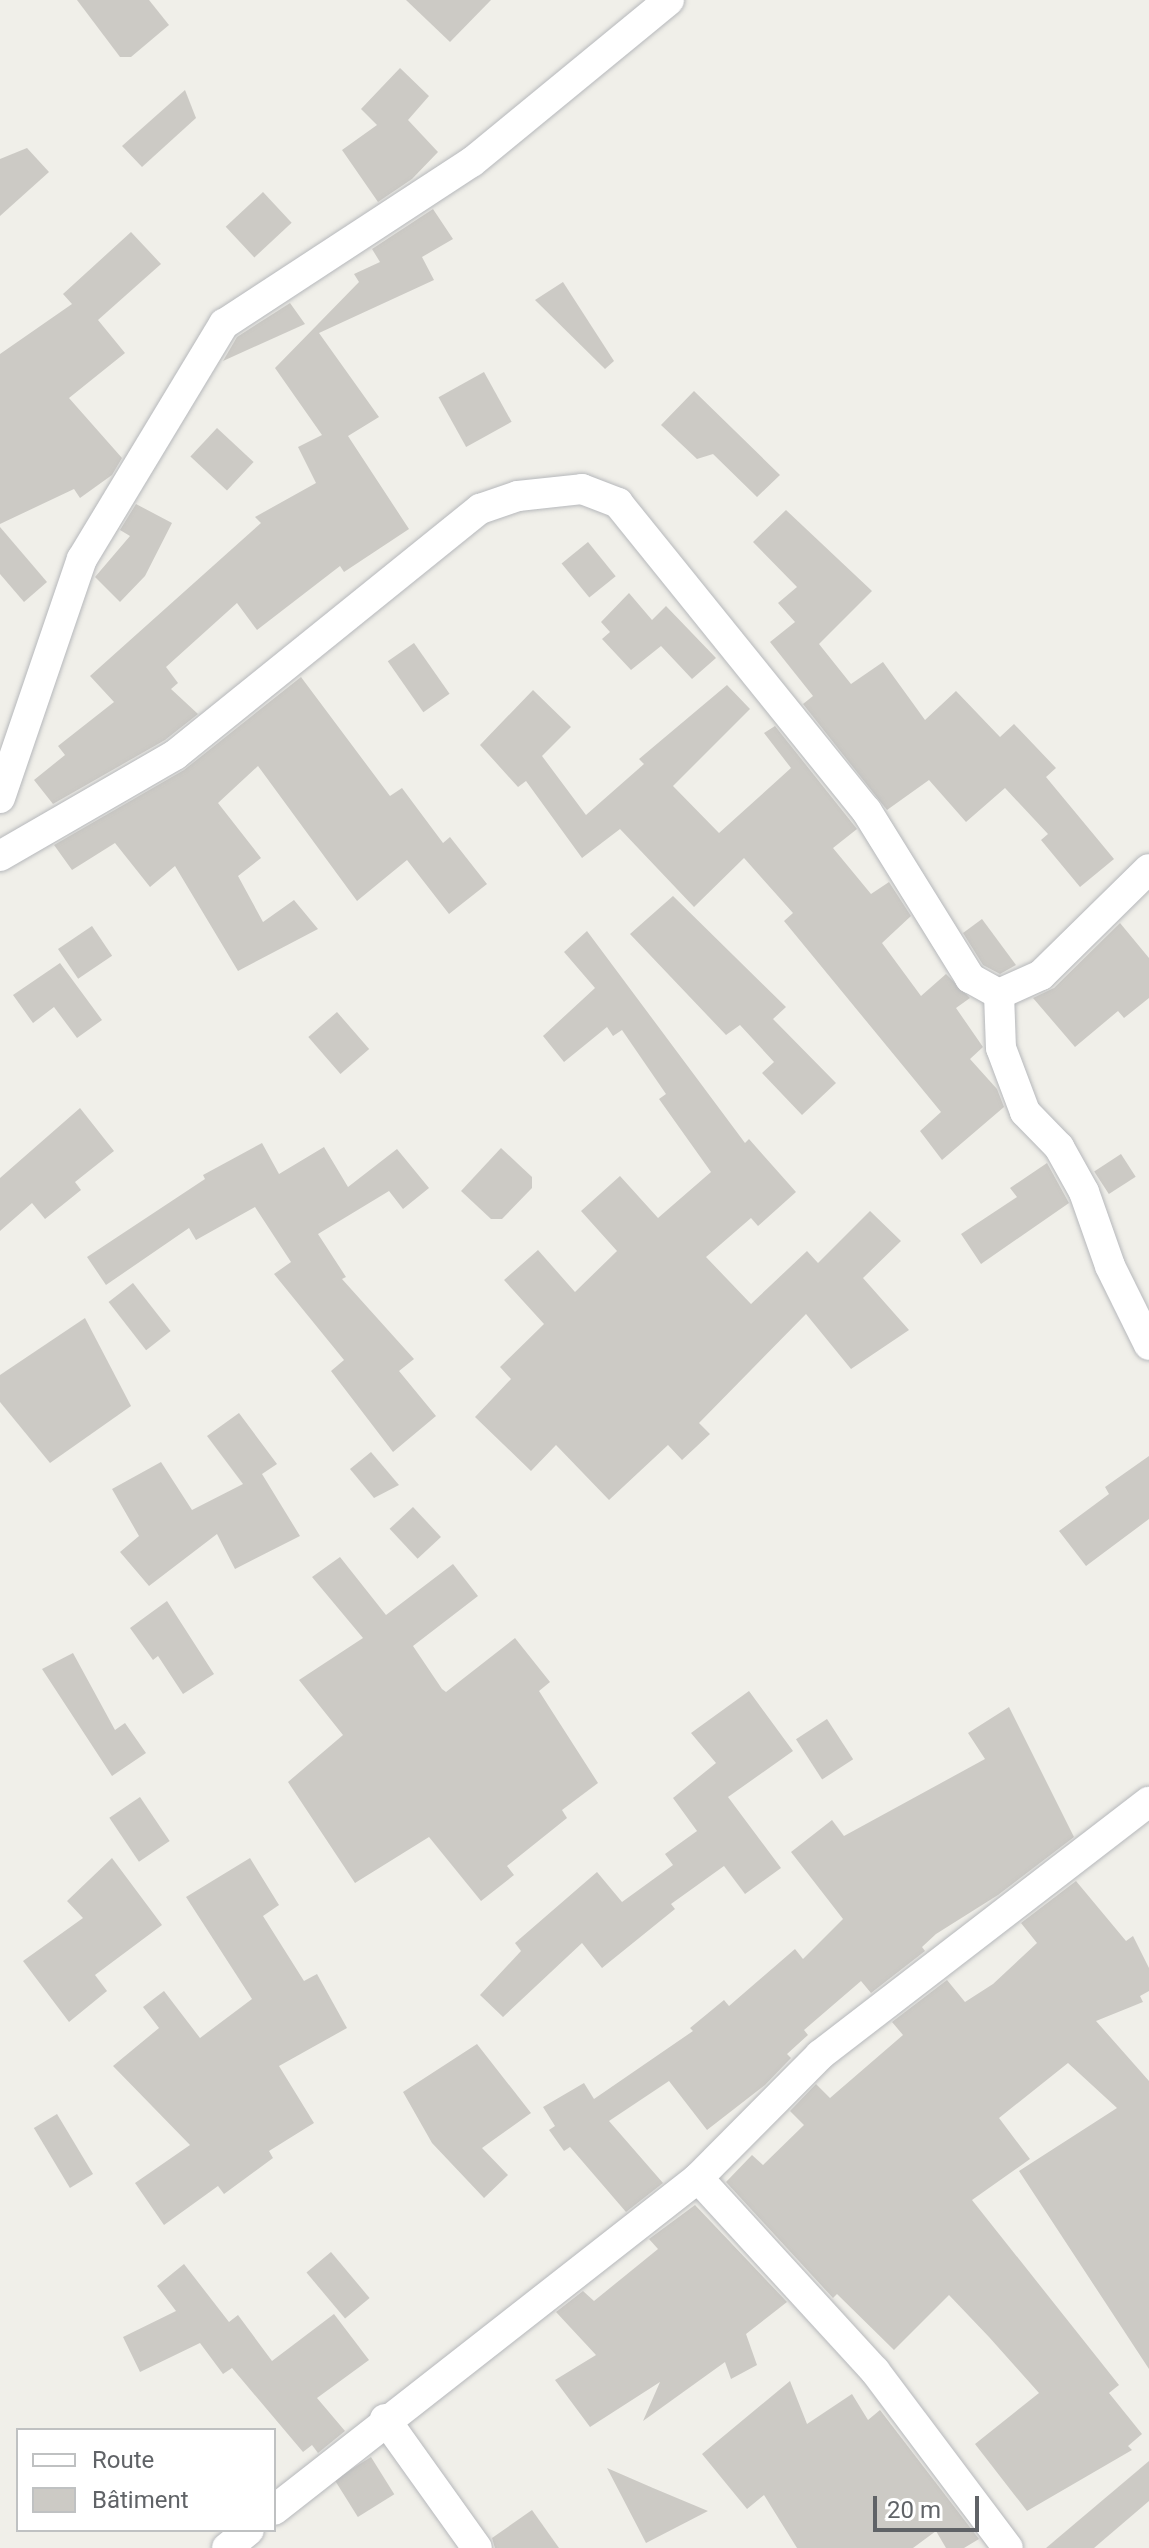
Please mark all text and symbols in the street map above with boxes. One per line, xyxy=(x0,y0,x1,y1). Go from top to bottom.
legend xyxy=(16,2428,276,2532)
text: Route xyxy=(92,2446,154,2474)
scale bar xyxy=(877,2480,983,2530)
text: Bâtiment xyxy=(92,2486,189,2514)
text: 20 m xyxy=(887,2496,941,2524)

